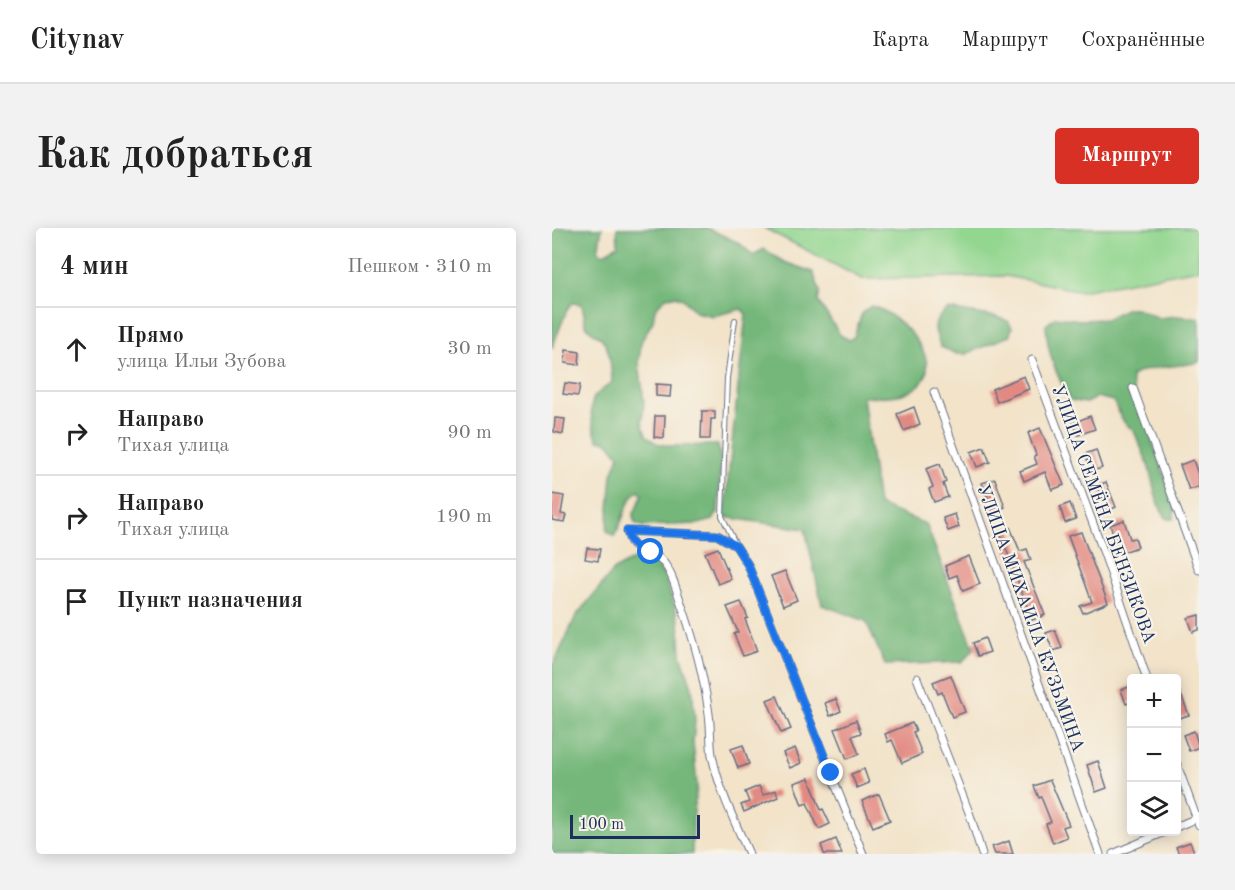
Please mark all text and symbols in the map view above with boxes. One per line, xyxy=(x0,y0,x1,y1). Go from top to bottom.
text: Citynav xyxy=(30,27,125,55)
text: Карта xyxy=(872,30,929,51)
text: Маршрут xyxy=(962,30,1048,51)
text: Сохранённые xyxy=(1081,30,1205,51)
button: Маршрут xyxy=(1055,128,1199,184)
text: Как добраться xyxy=(36,135,313,177)
text: 4 мин xyxy=(60,254,129,280)
text: Пешком · 310 m xyxy=(347,257,492,277)
text: Прямо xyxy=(117,325,184,347)
icon: ahead xyxy=(60,333,93,366)
text: 30 m xyxy=(447,339,492,359)
text: улица Ильи Зубова xyxy=(117,352,286,372)
street label: УЛИЦА СЕМЁНА БЕНЗИКОВА xyxy=(1048,382,1161,646)
text: Направо xyxy=(117,409,204,431)
icon: right xyxy=(60,417,93,450)
text: 90 m xyxy=(447,423,492,443)
text: Тихая улица xyxy=(117,436,229,456)
street label: УЛИЦА МИХАИЛА КУЗЬМИНА xyxy=(973,482,1087,755)
text: Направо xyxy=(117,493,204,515)
icon: right xyxy=(60,501,93,534)
text: 190 m xyxy=(436,507,492,527)
text: Тихая улица xyxy=(117,520,229,540)
route start xyxy=(637,538,663,564)
icon: arrive xyxy=(60,585,93,618)
text: Пункт назначения xyxy=(117,590,303,612)
map controls xyxy=(1127,674,1181,836)
button: + xyxy=(1127,674,1181,728)
button: − xyxy=(1127,728,1181,782)
route end xyxy=(817,759,843,785)
button: layers xyxy=(1127,782,1181,836)
scale bar xyxy=(570,812,700,840)
text: 100 m xyxy=(579,817,624,833)

